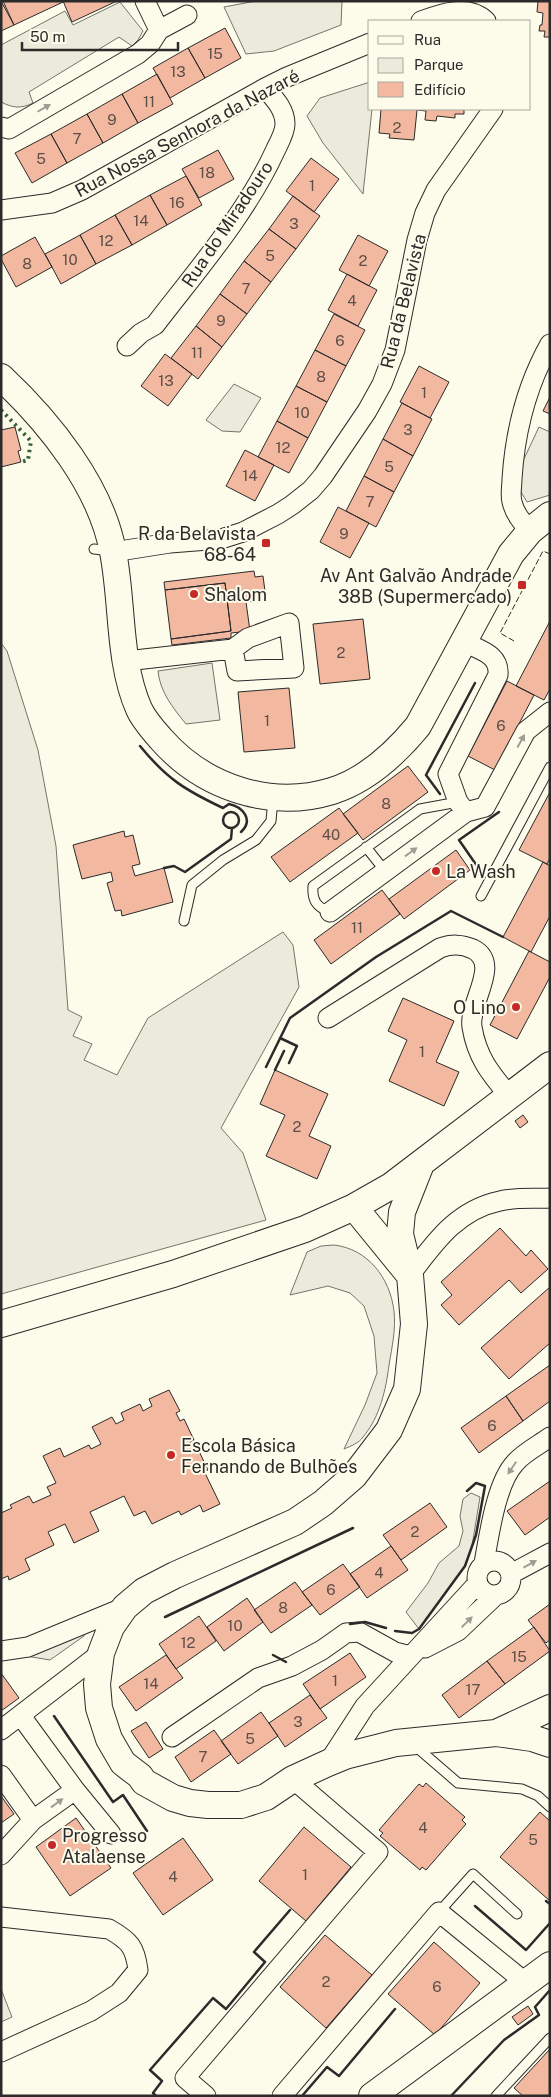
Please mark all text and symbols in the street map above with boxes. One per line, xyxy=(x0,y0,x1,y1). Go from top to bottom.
scale bar xyxy=(22,20,179,52)
legend xyxy=(368,20,531,110)
text: 50 m xyxy=(30,28,65,45)
text: Rua xyxy=(414,31,441,48)
house number: 15 xyxy=(207,45,223,62)
text: Parque xyxy=(414,56,464,73)
house number: 13 xyxy=(170,63,186,80)
street label: Rua Nossa Senhora da Nazaré xyxy=(71,65,303,201)
text: Edifício xyxy=(414,81,466,98)
house number: 11 xyxy=(143,93,155,110)
one-way arrow xyxy=(38,104,51,113)
house number: 9 xyxy=(107,111,117,128)
house number: 2 xyxy=(393,119,402,136)
house number: 7 xyxy=(72,130,82,147)
house number: 5 xyxy=(36,150,46,167)
street label: Rua do Miradouro xyxy=(177,157,277,291)
house number: 18 xyxy=(199,164,215,181)
house number: 1 xyxy=(309,177,315,194)
house number: 16 xyxy=(169,194,185,211)
house number: 14 xyxy=(133,212,149,229)
house number: 3 xyxy=(289,215,299,232)
street label: Rua da Belavista xyxy=(376,231,430,371)
house number: 12 xyxy=(98,232,114,249)
house number: 5 xyxy=(265,247,275,264)
house number: 10 xyxy=(62,251,78,268)
house number: 2 xyxy=(359,252,368,269)
house number: 8 xyxy=(22,255,32,272)
house number: 7 xyxy=(241,280,251,297)
house number: 4 xyxy=(347,292,357,309)
house number: 9 xyxy=(216,312,226,329)
house number: 6 xyxy=(335,332,345,349)
house number: 11 xyxy=(191,344,203,361)
house number: 8 xyxy=(316,368,326,385)
house number: 13 xyxy=(158,372,174,389)
house number: 1 xyxy=(421,384,427,401)
house number: 10 xyxy=(294,404,310,421)
house number: 3 xyxy=(403,421,413,438)
house number: 12 xyxy=(275,439,291,456)
house number: 5 xyxy=(384,458,394,475)
house number: 14 xyxy=(242,467,258,484)
house number: 7 xyxy=(365,493,375,510)
place label: R da Belavista 68-64 xyxy=(138,523,256,565)
house number: 9 xyxy=(339,525,349,542)
marker: R da Belavista 68-64 xyxy=(260,537,272,549)
place label: Av Ant Galvão Andrade 38B (Supermercado) xyxy=(320,565,512,607)
marker: Av Ant Galvão Andrade 38B (Supermercado) xyxy=(516,579,528,591)
place label: Shalom xyxy=(204,584,267,605)
marker: Shalom xyxy=(188,588,200,600)
house number: 2 xyxy=(337,644,346,661)
house number: 1 xyxy=(264,712,270,729)
house number: 6 xyxy=(496,717,506,734)
one-way arrow xyxy=(517,733,525,748)
house number: 8 xyxy=(381,795,391,812)
house number: 40 xyxy=(322,826,340,843)
one-way arrow xyxy=(405,847,418,857)
place label: La Wash xyxy=(446,861,516,882)
marker: La Wash xyxy=(430,865,442,877)
house number: 11 xyxy=(351,919,363,936)
place label: O Lino xyxy=(453,997,506,1018)
marker: O Lino xyxy=(510,1001,522,1013)
house number: 1 xyxy=(419,1043,425,1060)
house number: 2 xyxy=(293,1118,302,1135)
house number: 6 xyxy=(487,1417,497,1434)
place label: Escola Básica Fernando de Bulhões xyxy=(181,1435,357,1477)
marker: Escola Básica Fernando de Bulhões xyxy=(165,1449,177,1461)
one-way arrow xyxy=(508,1461,517,1475)
house number: 2 xyxy=(411,1523,420,1540)
one-way arrow xyxy=(524,1559,537,1568)
house number: 4 xyxy=(374,1564,384,1581)
house number: 6 xyxy=(326,1581,336,1598)
house number: 8 xyxy=(278,1599,288,1616)
house number: 10 xyxy=(227,1617,243,1634)
one-way arrow xyxy=(461,1617,473,1629)
house number: 12 xyxy=(180,1634,196,1651)
house number: 15 xyxy=(511,1648,527,1665)
house number: 1 xyxy=(332,1672,338,1689)
house number: 14 xyxy=(143,1675,159,1692)
house number: 17 xyxy=(465,1681,481,1698)
house number: 3 xyxy=(293,1713,303,1730)
house number: 5 xyxy=(245,1730,255,1747)
house number: 7 xyxy=(198,1748,208,1765)
one-way arrow xyxy=(50,1798,63,1808)
house number: 4 xyxy=(418,1819,428,1836)
place label: Progresso Atalaense xyxy=(62,1825,147,1867)
house number: 5 xyxy=(528,1831,538,1848)
marker: Progresso Atalaense xyxy=(46,1839,58,1851)
house number: 1 xyxy=(302,1866,308,1883)
house number: 4 xyxy=(168,1868,178,1885)
house number: 2 xyxy=(322,1973,331,1990)
house number: 6 xyxy=(432,1978,442,1995)

